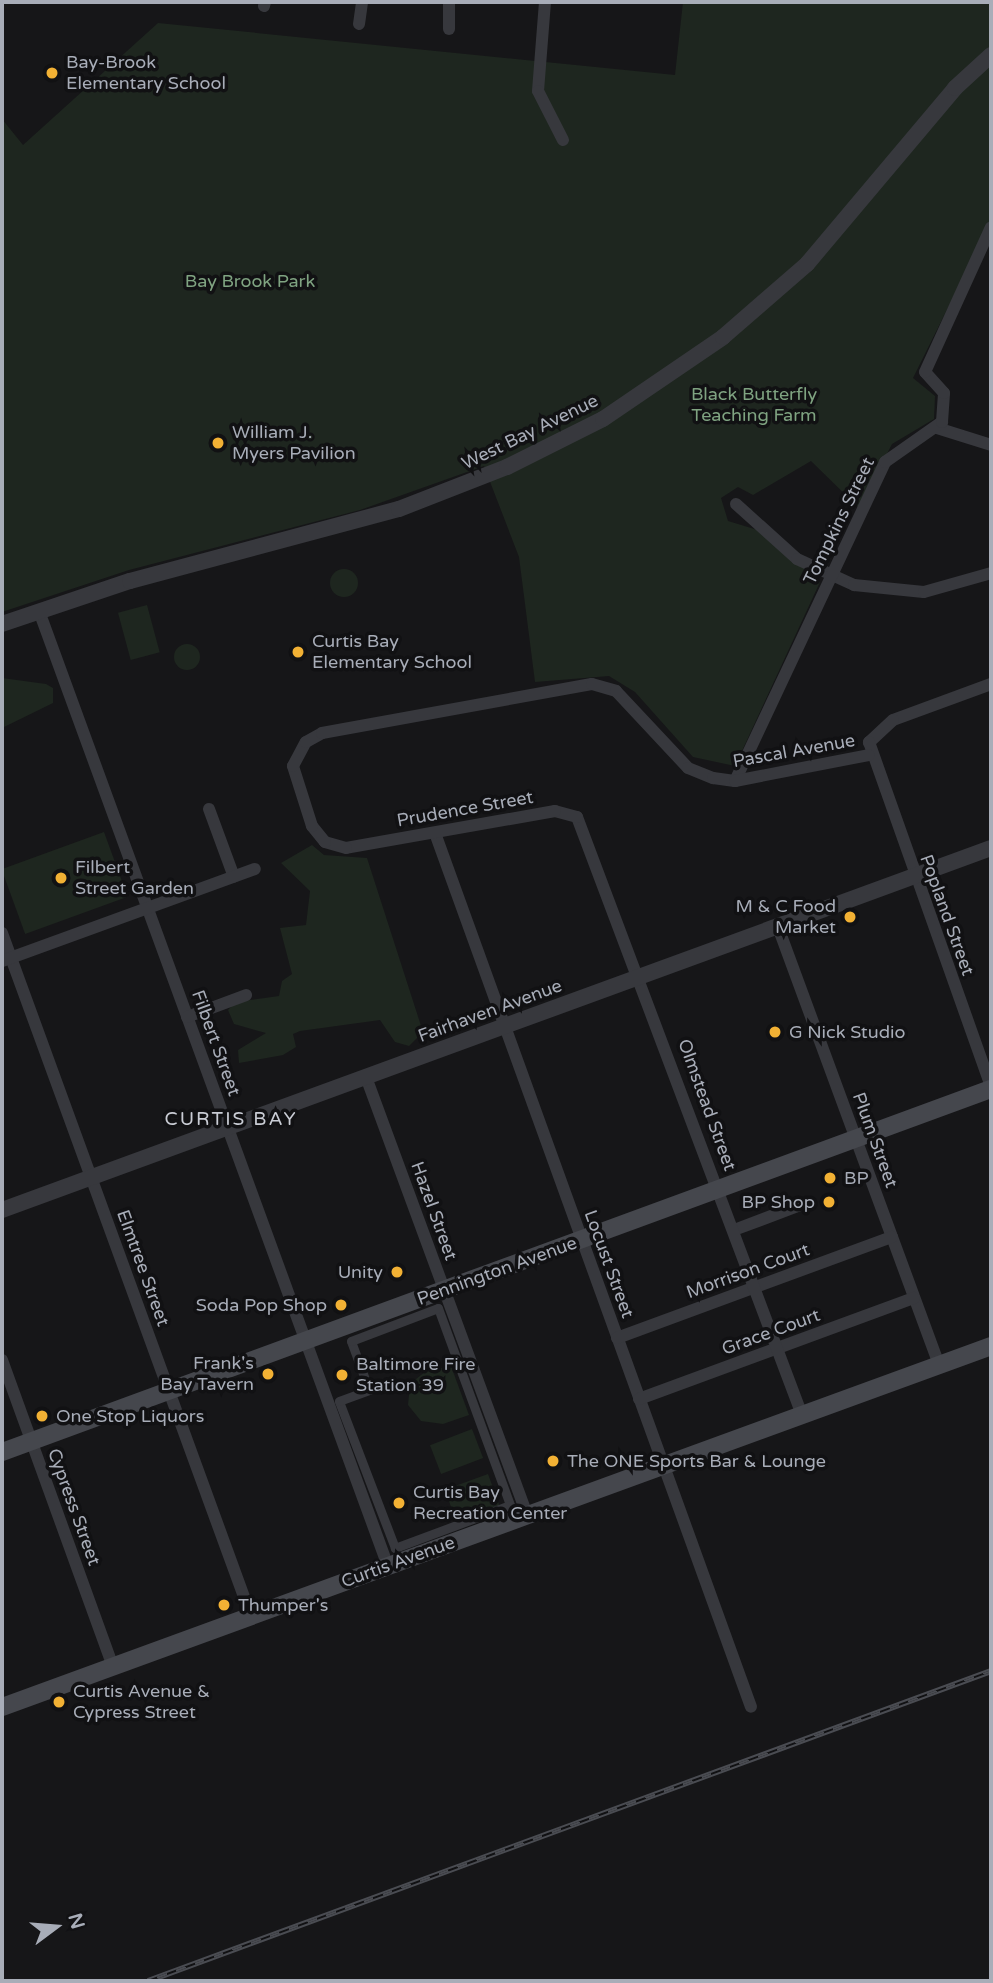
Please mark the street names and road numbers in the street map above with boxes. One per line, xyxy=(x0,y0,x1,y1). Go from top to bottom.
street label: West Bay Avenue xyxy=(458,390,602,474)
street label: Tompkins Street xyxy=(799,454,879,588)
street label: Pascal Avenue xyxy=(731,730,857,772)
street label: Prudence Street xyxy=(395,786,535,832)
street label: Popland Street xyxy=(915,852,979,978)
street label: Fairhaven Avenue xyxy=(415,975,565,1047)
street label: Filbert Street xyxy=(187,987,245,1099)
street label: Olmstead Street xyxy=(673,1036,741,1174)
street label: Plum Street xyxy=(848,1089,902,1191)
street label: Hazel Street xyxy=(406,1159,462,1263)
street label: Elmtree Street xyxy=(112,1207,174,1329)
street label: Locust Street xyxy=(579,1207,639,1321)
street label: Pennington Avenue xyxy=(414,1232,580,1310)
street label: Morrison Court xyxy=(683,1239,813,1303)
street label: Grace Court xyxy=(719,1304,823,1360)
street label: Cypress Street xyxy=(43,1446,105,1568)
street label: Curtis Avenue xyxy=(338,1531,458,1593)

